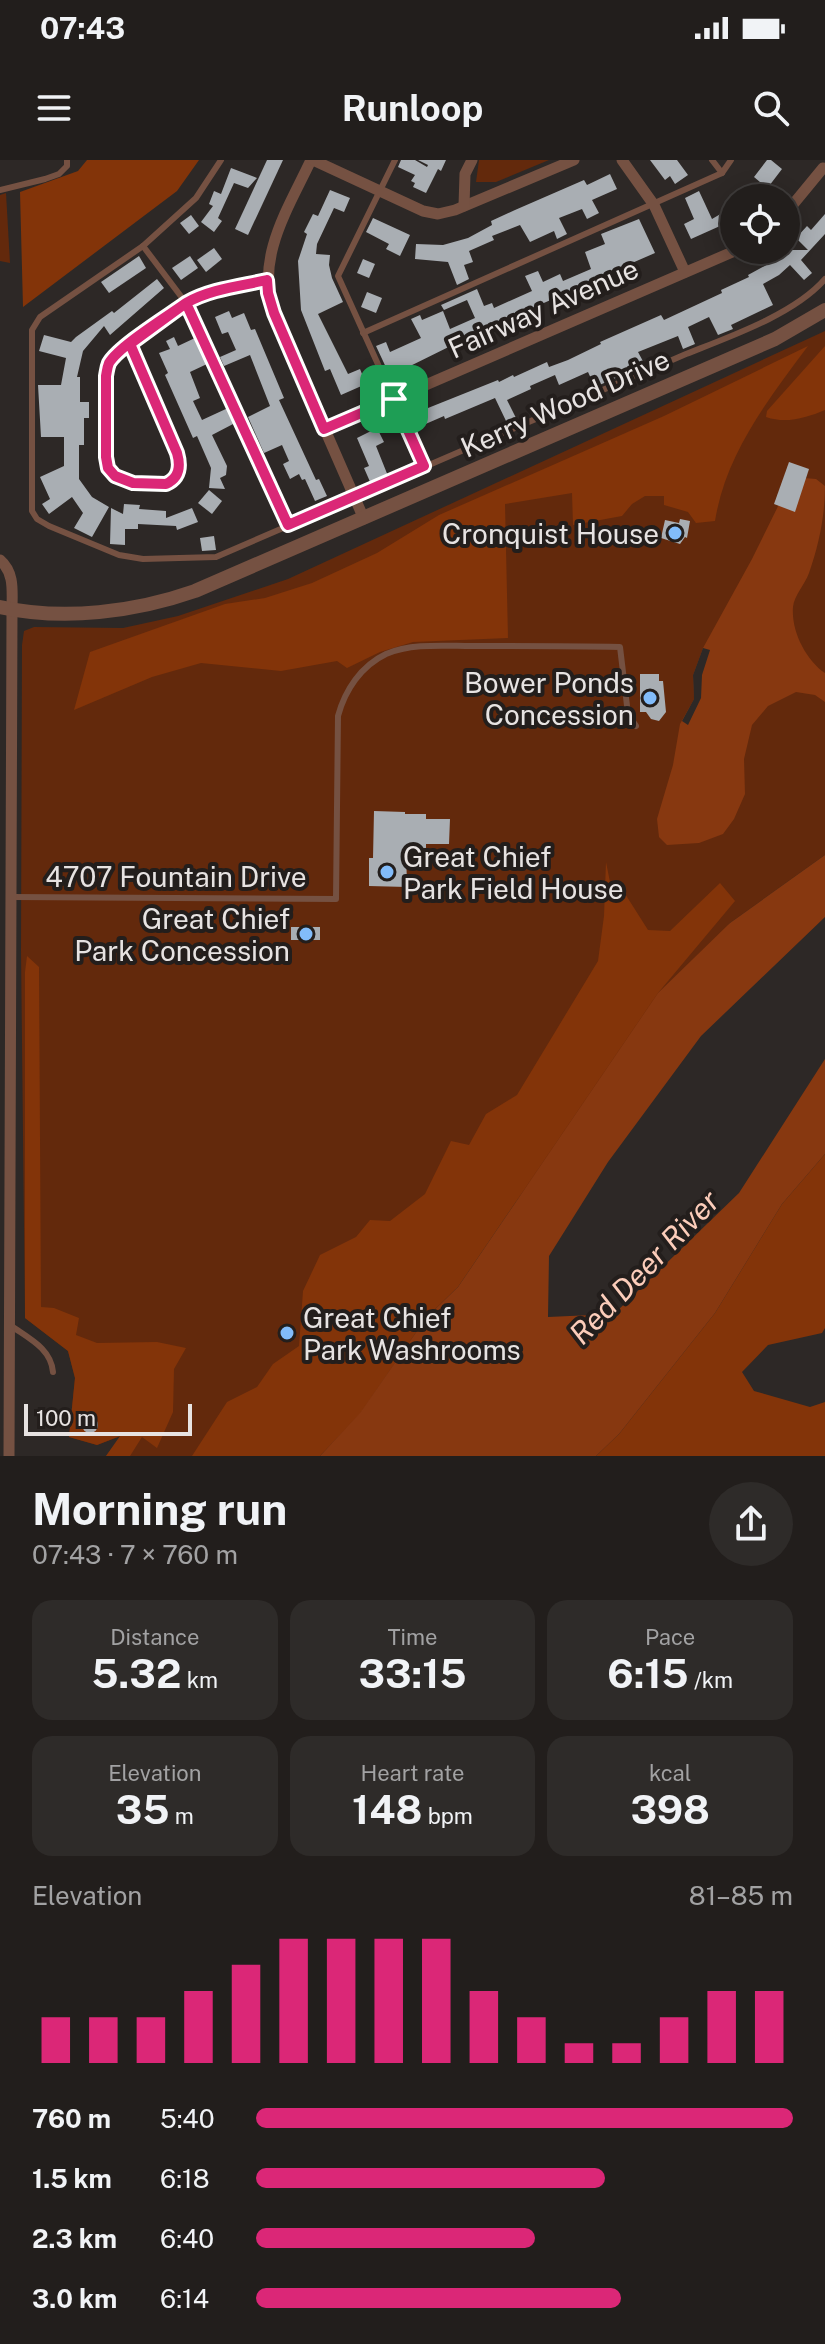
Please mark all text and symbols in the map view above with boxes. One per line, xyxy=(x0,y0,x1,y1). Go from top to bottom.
text: 07:43 xyxy=(40,10,125,46)
icon: menu xyxy=(32,86,76,130)
icon: search xyxy=(749,86,793,130)
text: Runloop xyxy=(342,87,483,129)
map controls xyxy=(720,184,800,264)
button: locate xyxy=(720,184,800,264)
street label: Fairway Avenue xyxy=(443,251,643,365)
street label: Kerry Wood Drive xyxy=(455,342,675,464)
pin xyxy=(360,365,428,433)
icon: arrive xyxy=(372,377,416,421)
place label: Cronquist House xyxy=(442,517,659,550)
marker: Cronquist House xyxy=(666,524,684,542)
place label: Bower Ponds Concession xyxy=(464,666,634,731)
marker: Bower Ponds Concession xyxy=(641,689,659,707)
place label: Great Chief Park Field House xyxy=(403,840,624,905)
street label: 4707 Fountain Drive xyxy=(45,860,307,893)
marker: Great Chief Park Field House xyxy=(378,863,396,881)
place label: Great Chief Park Concession xyxy=(74,902,290,967)
marker: Great Chief Park Concession xyxy=(297,925,315,943)
water label: Red Deer River xyxy=(562,1182,727,1351)
place label: Great Chief Park Washrooms xyxy=(303,1301,521,1366)
marker: Great Chief Park Washrooms xyxy=(278,1324,296,1342)
scale bar xyxy=(24,1400,192,1436)
text: 100 m xyxy=(36,1405,96,1431)
button: share xyxy=(709,1482,793,1566)
text: Morning run xyxy=(32,1483,287,1535)
text: 07:43 · 7 × 760 m xyxy=(32,1539,238,1570)
text: Distance xyxy=(110,1624,199,1650)
text: Time xyxy=(387,1624,438,1650)
text: Pace xyxy=(645,1624,695,1650)
text: 5.32 xyxy=(92,1650,181,1697)
text: 33:15 xyxy=(359,1650,466,1697)
text: 6:15 xyxy=(607,1650,689,1697)
text: km xyxy=(181,1667,218,1693)
text: /km xyxy=(689,1667,733,1693)
text: Elevation xyxy=(108,1760,202,1786)
text: Heart rate xyxy=(360,1760,464,1786)
text: kcal xyxy=(649,1760,691,1786)
text: 35 xyxy=(116,1786,169,1833)
text: 148 xyxy=(352,1786,422,1833)
text: 398 xyxy=(630,1786,710,1833)
text: m xyxy=(169,1803,194,1829)
text: bpm xyxy=(422,1803,473,1829)
text: Elevation xyxy=(32,1880,142,1911)
text: 81–85 m xyxy=(689,1880,793,1911)
text: 760 m xyxy=(32,2103,111,2134)
text: 5:40 xyxy=(160,2103,215,2134)
text: 1.5 km xyxy=(32,2163,112,2194)
text: 6:18 xyxy=(160,2163,209,2194)
text: 2.3 km xyxy=(32,2223,117,2254)
text: 6:40 xyxy=(160,2223,214,2254)
text: 3.0 km xyxy=(32,2283,117,2314)
text: 6:14 xyxy=(160,2283,209,2314)

